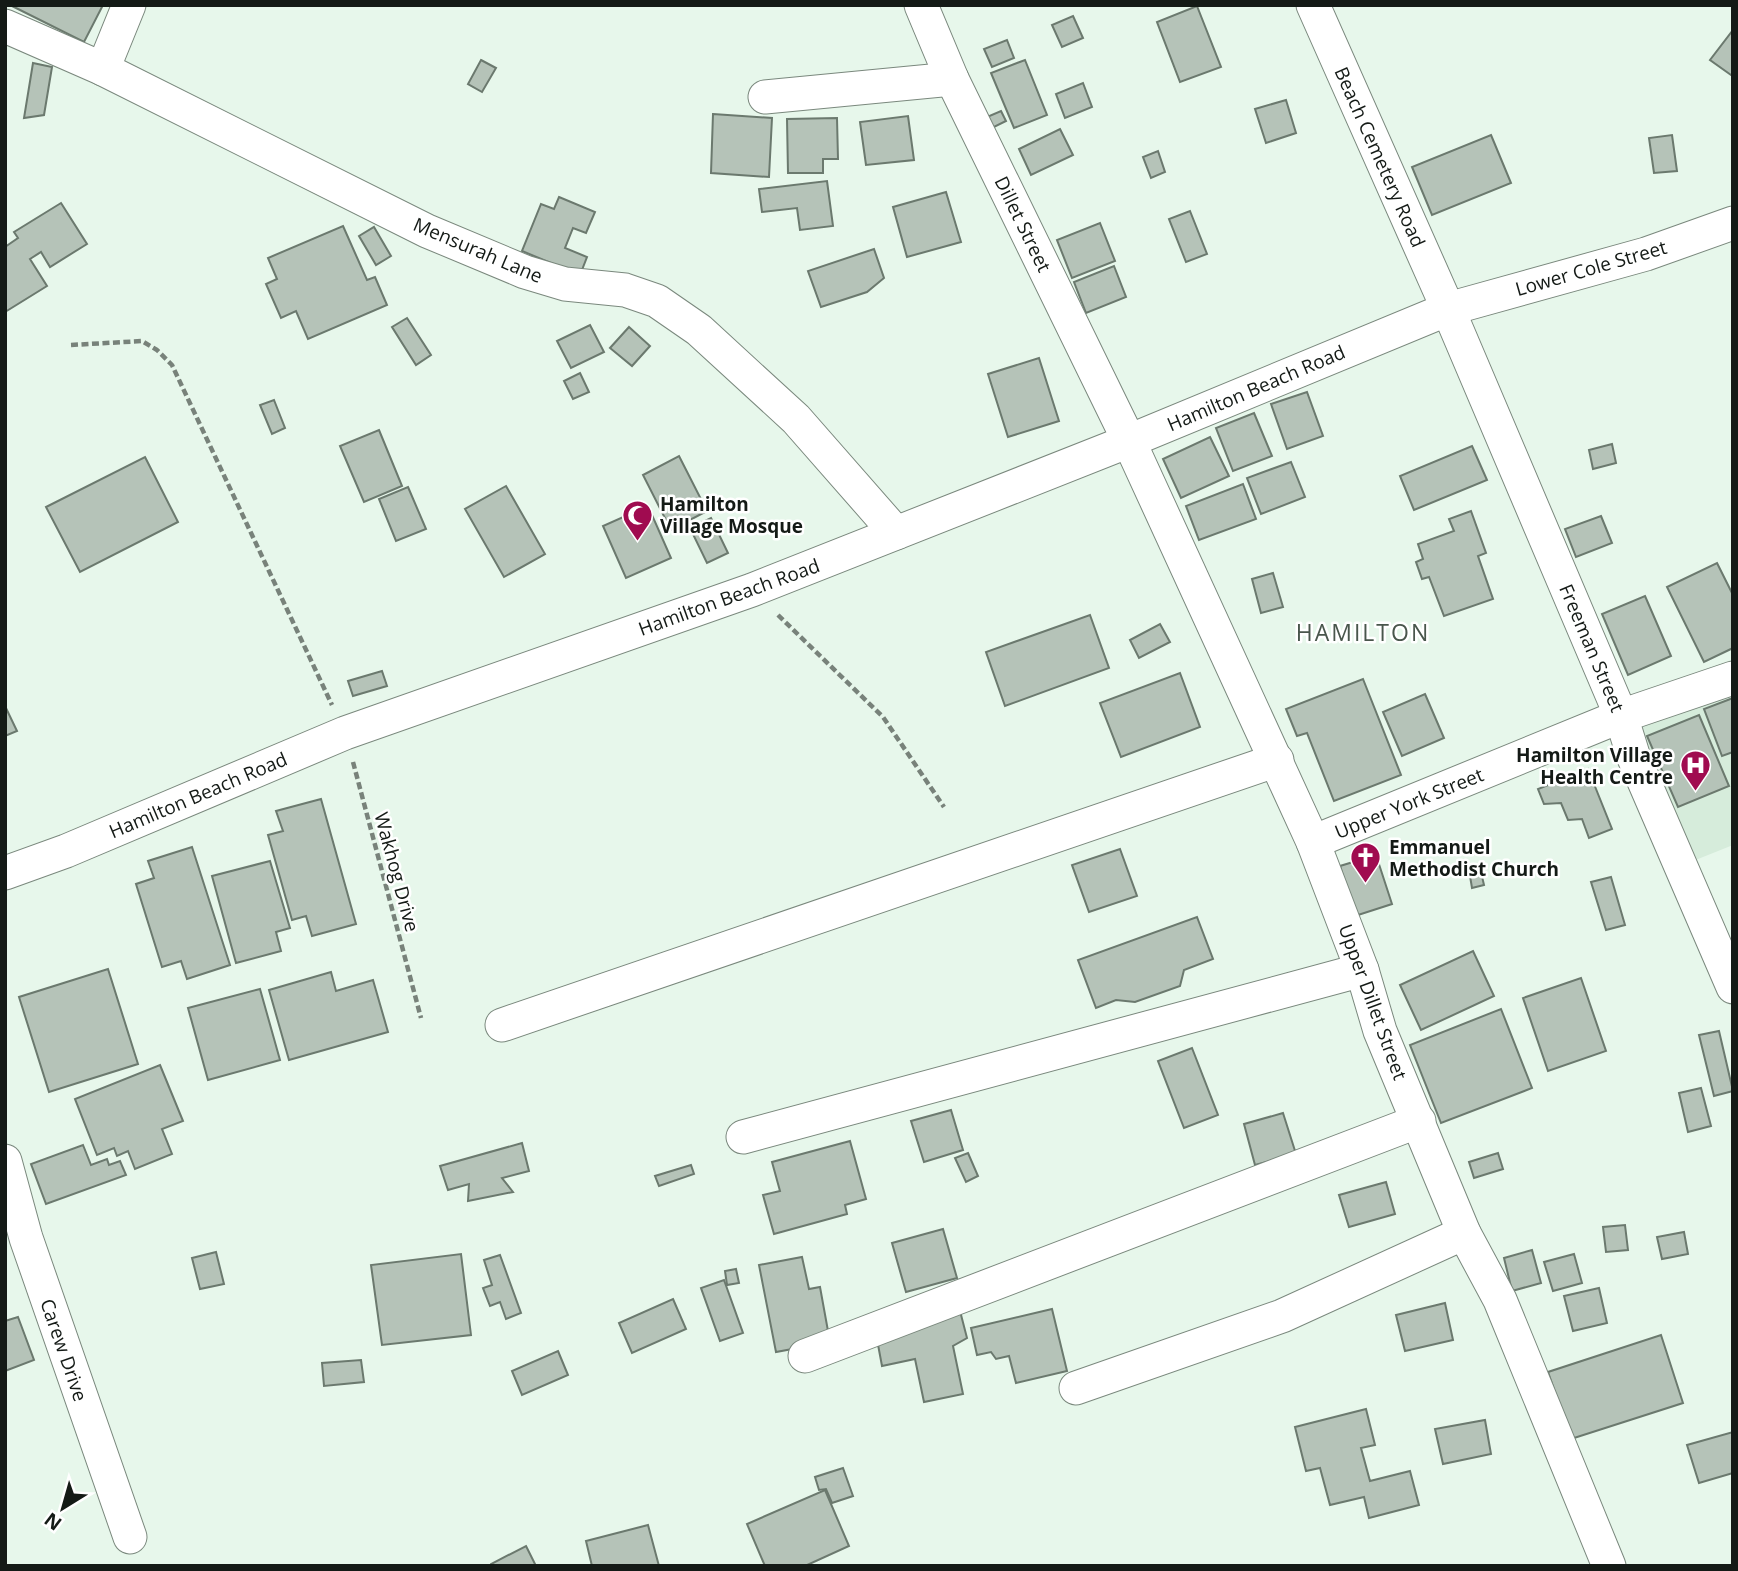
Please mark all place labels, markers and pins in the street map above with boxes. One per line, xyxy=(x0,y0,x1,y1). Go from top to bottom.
place label: Hamilton Village Mosque xyxy=(660,491,803,539)
mosque icon: Hamilton Village Mosque xyxy=(620,498,654,542)
place label: Hamilton Village Health Centre xyxy=(1516,742,1673,790)
hospital icon: Hamilton Village Health Centre xyxy=(1679,749,1713,793)
place label: Emmanuel Methodist Church xyxy=(1389,834,1559,882)
church icon: Emmanuel Methodist Church xyxy=(1349,841,1383,885)

